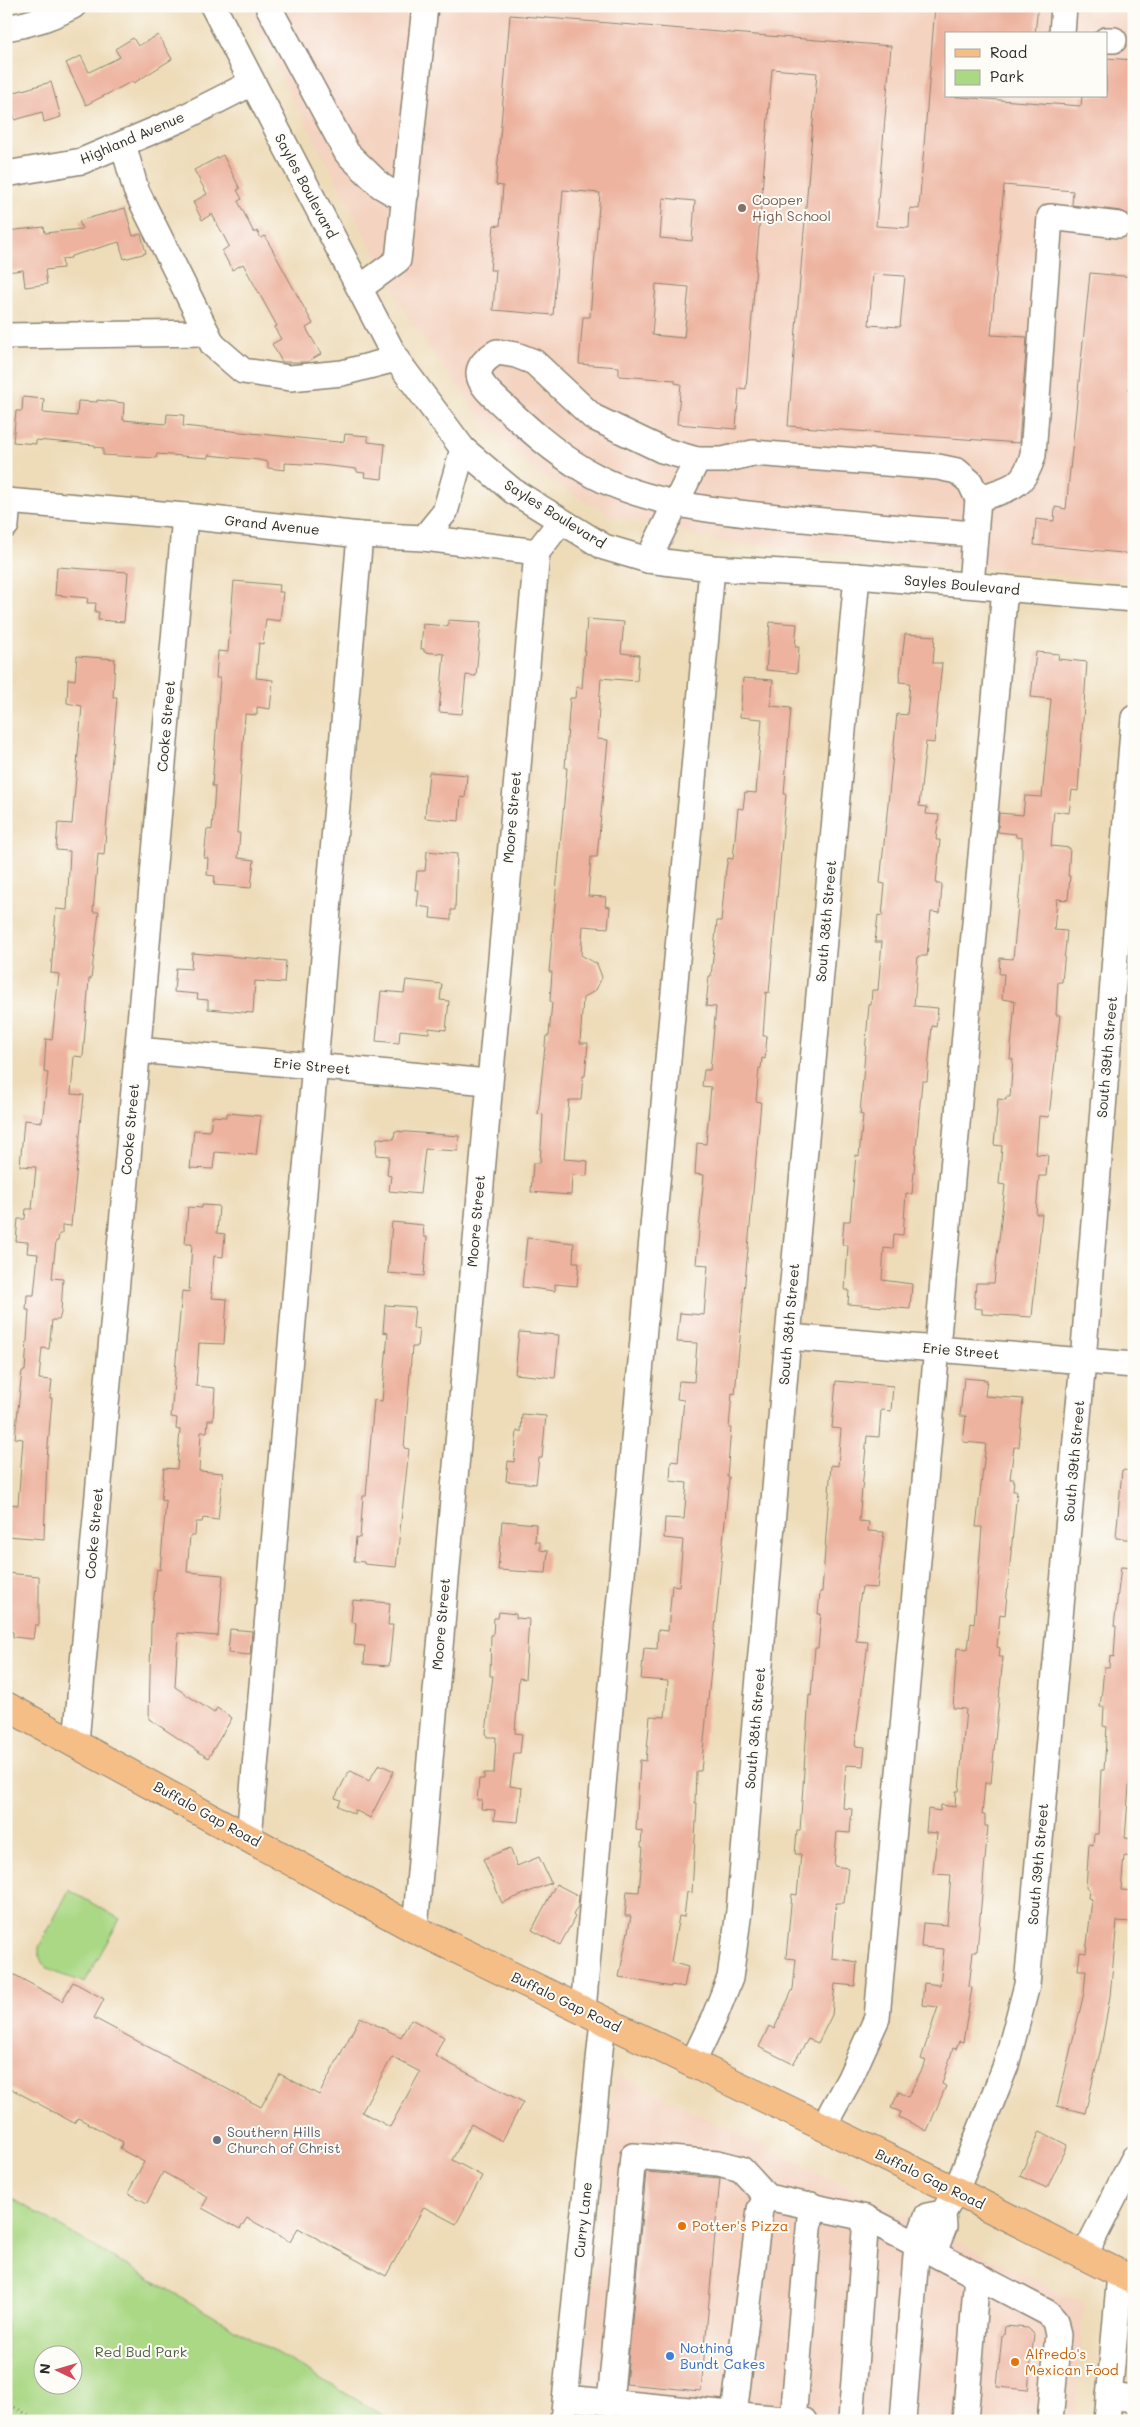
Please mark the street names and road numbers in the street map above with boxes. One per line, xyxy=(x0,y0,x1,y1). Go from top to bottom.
street label: Highland Avenue xyxy=(77,107,187,168)
street label: Sayles Boulevard xyxy=(271,130,342,242)
street label: Sayles Boulevard xyxy=(501,475,610,552)
street label: Grand Avenue xyxy=(223,510,321,539)
street label: Sayles Boulevard xyxy=(903,570,1021,599)
street label: Cooke Street xyxy=(152,679,179,772)
street label: Moore Street xyxy=(498,770,525,864)
street label: South 38th Street xyxy=(811,859,840,983)
street label: South 39th Street xyxy=(1092,995,1121,1119)
street label: Erie Street xyxy=(273,1053,351,1078)
street label: Cooke Street xyxy=(116,1082,143,1175)
street label: Moore Street xyxy=(462,1174,489,1268)
street label: South 38th Street xyxy=(774,1262,803,1386)
street label: Erie Street xyxy=(922,1338,1000,1363)
street label: South 39th Street xyxy=(1059,1399,1088,1523)
street label: Cooke Street xyxy=(80,1486,107,1579)
street label: Moore Street xyxy=(427,1577,454,1671)
street label: South 38th Street xyxy=(740,1666,769,1790)
street label: Buffalo Gap Road xyxy=(150,1776,264,1851)
street label: South 39th Street xyxy=(1023,1802,1052,1926)
street label: Buffalo Gap Road xyxy=(508,1967,624,2036)
street label: Buffalo Gap Road xyxy=(872,2144,988,2213)
street label: Curry Lane xyxy=(569,2181,596,2259)

